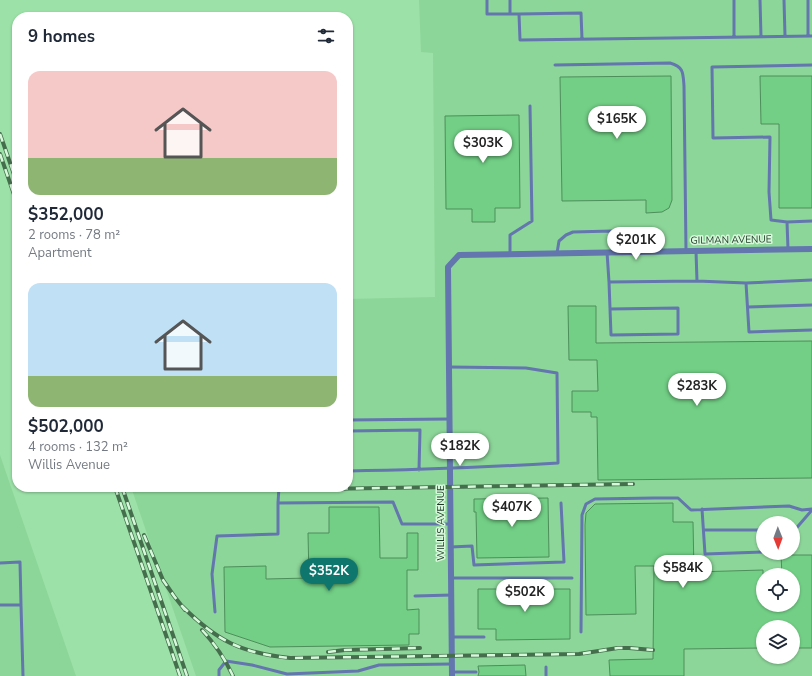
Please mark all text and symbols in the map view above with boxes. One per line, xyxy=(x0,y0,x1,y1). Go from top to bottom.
text: 9 homes xyxy=(28,25,95,48)
icon: filters xyxy=(315,25,337,47)
icon: home xyxy=(147,97,219,169)
pin: $165K xyxy=(589,106,645,140)
text: $165K xyxy=(597,110,637,128)
pin: $303K xyxy=(455,130,511,164)
text: $303K xyxy=(463,134,503,152)
text: $352,000 xyxy=(28,203,104,226)
text: 2 rooms · 78 m² xyxy=(28,226,120,244)
pin: $201K xyxy=(608,227,664,261)
text: $201K xyxy=(616,231,656,249)
street label: GILMAN AVENUE xyxy=(690,232,772,248)
text: Apartment xyxy=(28,244,91,262)
icon: home xyxy=(147,309,219,381)
pin: $283K xyxy=(669,373,725,407)
text: $283K xyxy=(677,377,717,395)
text: $502,000 xyxy=(28,415,104,438)
pin: $182K xyxy=(432,433,488,467)
text: $182K xyxy=(440,437,480,455)
text: 4 rooms · 132 m² xyxy=(28,438,128,456)
text: Willis Avenue xyxy=(28,456,110,474)
street label: WILLIS AVENUE xyxy=(434,485,448,561)
pin: $407K xyxy=(484,494,540,528)
text: $407K xyxy=(492,498,532,516)
north arrow xyxy=(756,516,800,560)
map controls xyxy=(756,516,800,664)
pin: $584K xyxy=(655,555,711,589)
pin: $352K xyxy=(301,558,357,592)
text: $584K xyxy=(663,559,703,577)
text: $352K xyxy=(309,562,349,580)
button: locate xyxy=(756,568,800,612)
pin: $502K xyxy=(497,579,553,613)
text: $502K xyxy=(505,583,545,601)
button: layers xyxy=(756,620,800,664)

